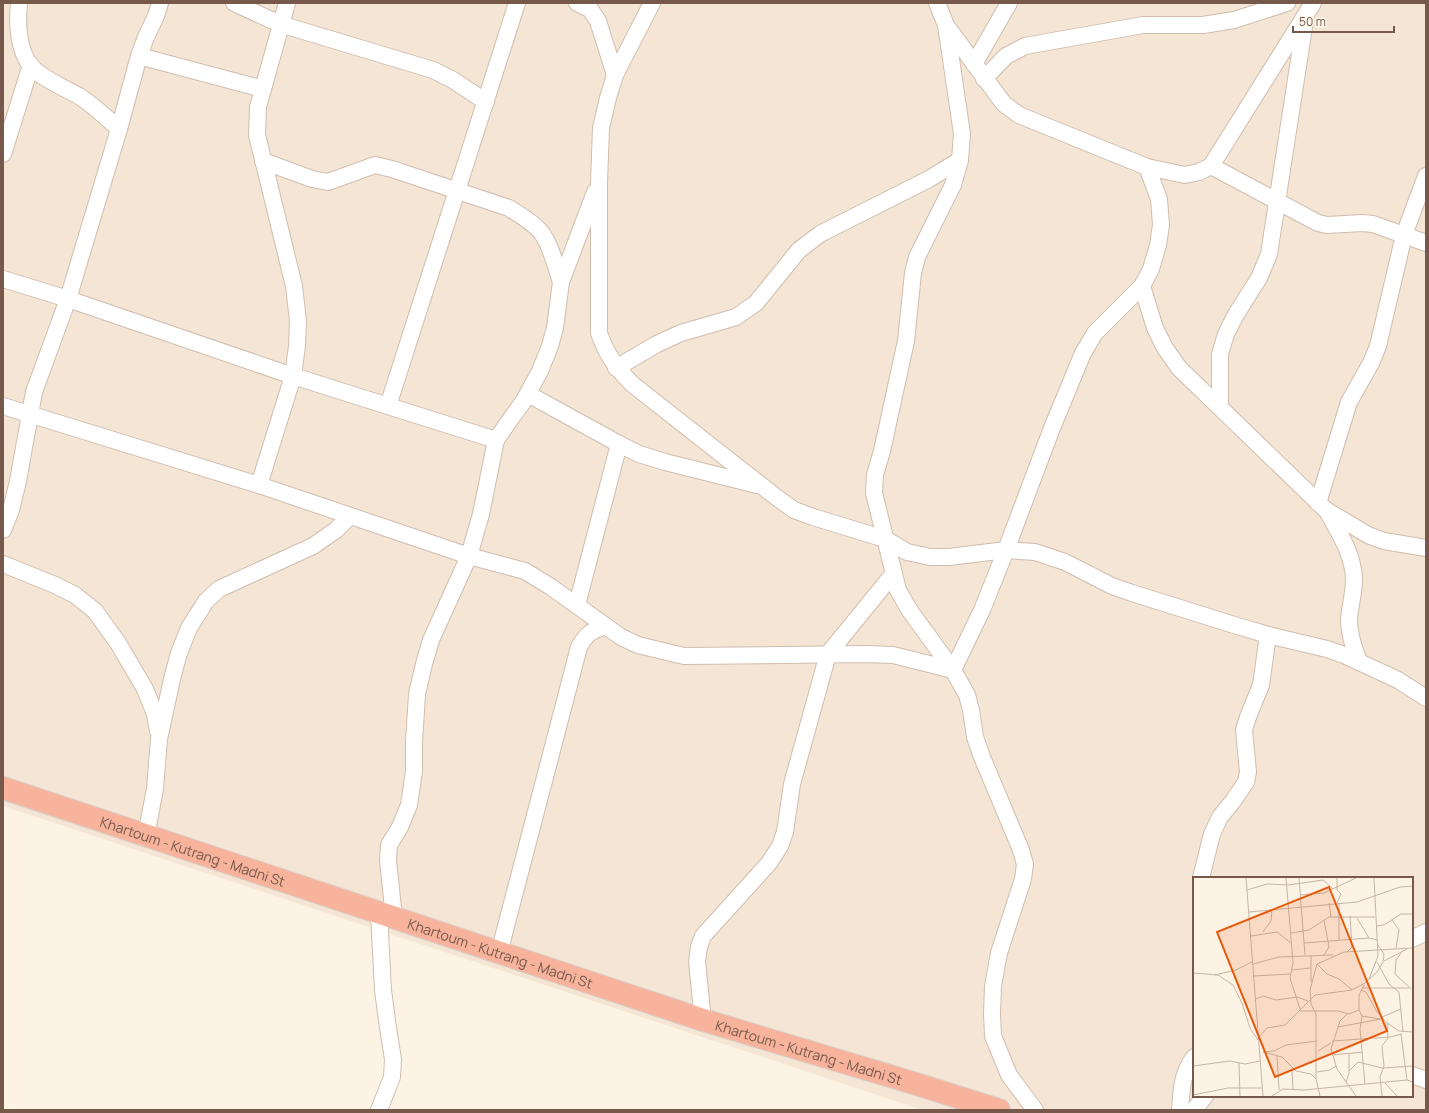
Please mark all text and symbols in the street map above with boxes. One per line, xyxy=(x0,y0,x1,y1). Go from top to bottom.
scale bar xyxy=(1293,8,1394,34)
text: 50 m xyxy=(1299,13,1326,30)
street label: Khartoum - Kutrang - Madni St xyxy=(98,811,288,891)
inset map xyxy=(1193,877,1413,1097)
street label: Khartoum - Kutrang - Madni St xyxy=(405,913,596,992)
street label: Khartoum - Kutrang - Madni St xyxy=(713,1015,905,1089)

